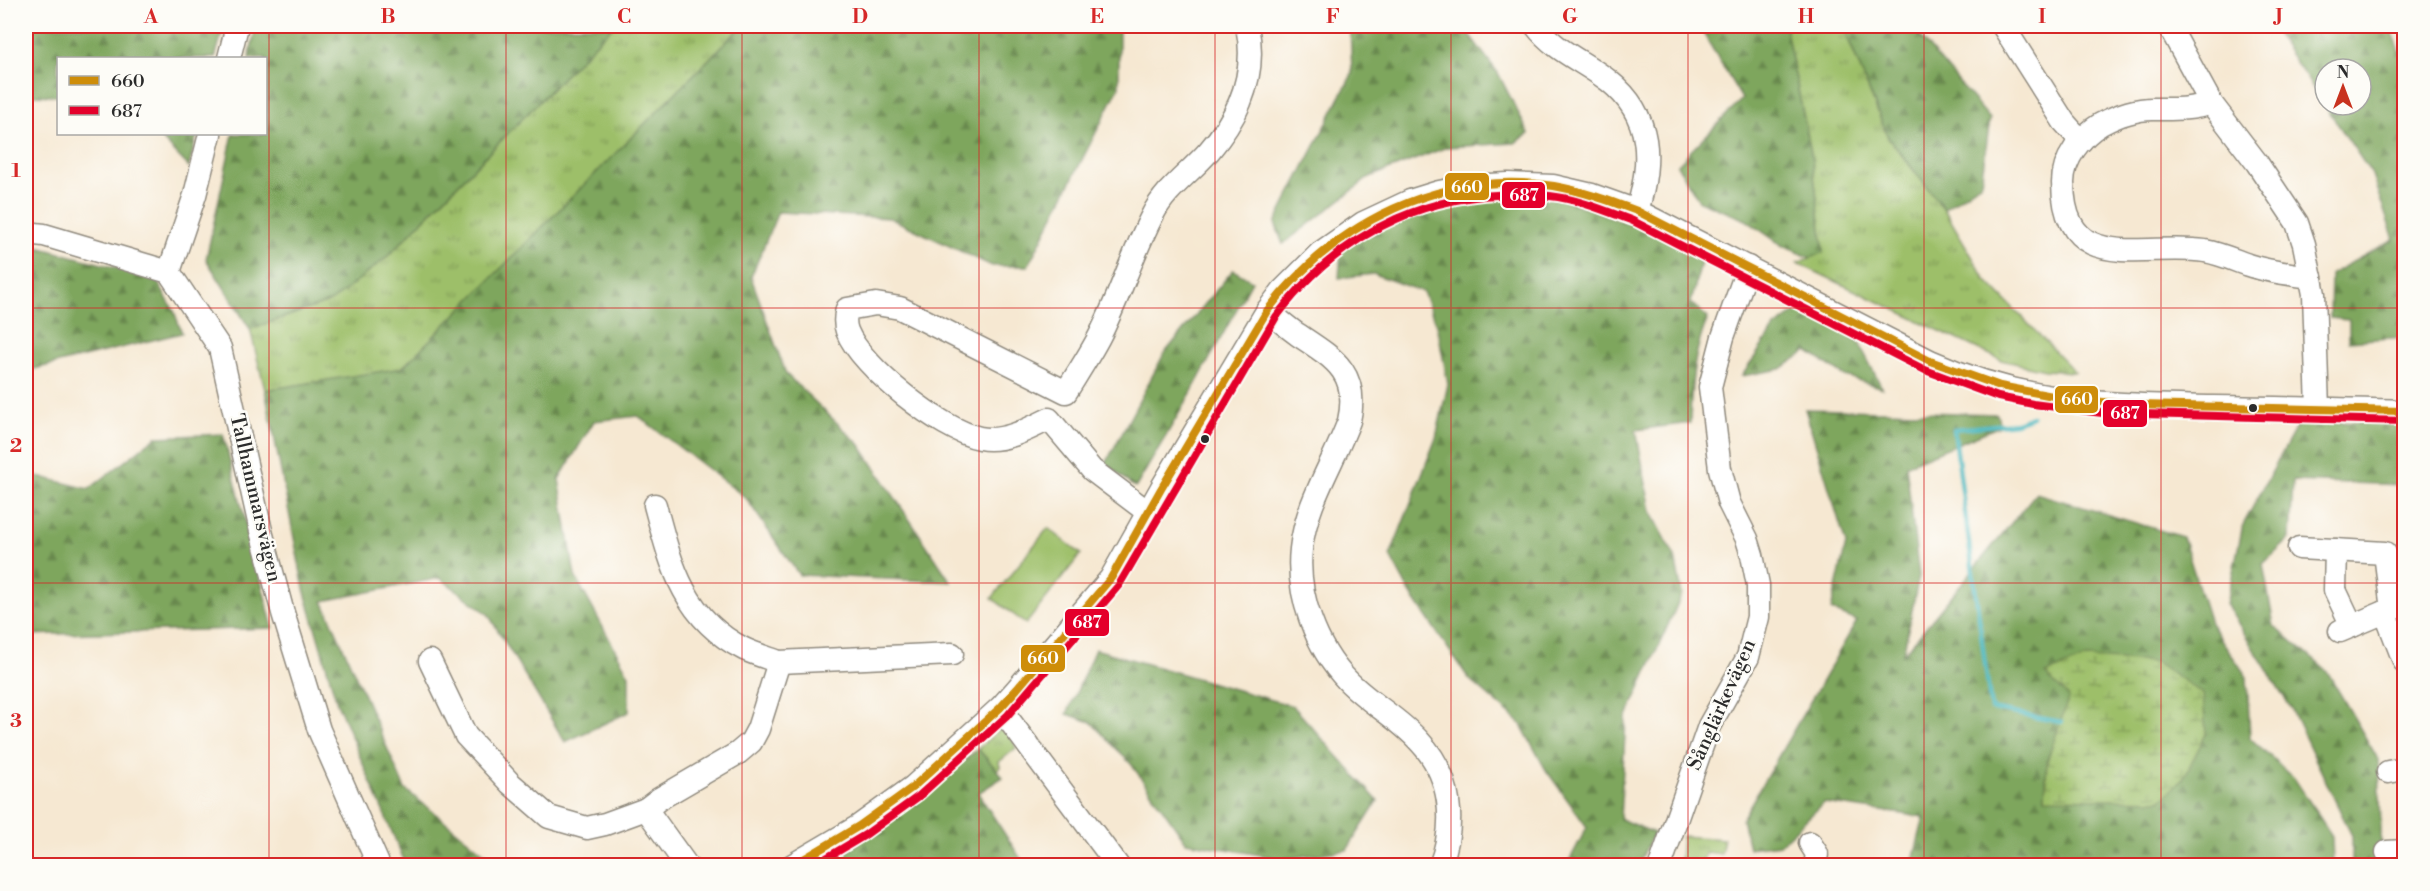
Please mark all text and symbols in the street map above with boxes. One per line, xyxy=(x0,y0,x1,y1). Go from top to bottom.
text: A xyxy=(143,5,159,30)
text: B xyxy=(380,5,396,30)
text: C xyxy=(617,5,631,30)
text: D xyxy=(852,5,868,30)
text: E xyxy=(1090,5,1104,30)
text: F xyxy=(1326,5,1340,30)
text: G xyxy=(1562,5,1578,30)
text: H xyxy=(1798,5,1815,30)
text: I xyxy=(2038,5,2046,30)
text: J xyxy=(2272,5,2283,30)
legend xyxy=(57,57,267,135)
north arrow xyxy=(2313,57,2373,117)
text: N xyxy=(2337,63,2350,83)
text: 660 xyxy=(111,70,145,93)
text: 687 xyxy=(111,100,142,123)
text: 1 xyxy=(11,159,21,184)
line badge: 660 xyxy=(1444,172,1490,201)
text: 660 xyxy=(1451,178,1483,198)
line badge: 687 xyxy=(1501,181,1546,209)
text: 687 xyxy=(1509,186,1539,206)
line badge: 660 xyxy=(2054,385,2099,414)
text: 660 xyxy=(2061,390,2093,410)
line badge: 687 xyxy=(2102,399,2148,428)
unlabelled marker xyxy=(2247,402,2259,414)
text: 687 xyxy=(2110,404,2140,424)
street label: Tallhammarsvägen xyxy=(223,411,287,585)
unlabelled marker xyxy=(1199,433,1211,445)
text: 2 xyxy=(10,434,22,459)
line badge: 687 xyxy=(1064,608,1110,637)
text: 687 xyxy=(1072,613,1102,633)
street label: Sånglärkevägen xyxy=(1682,636,1762,774)
line badge: 660 xyxy=(1020,644,1066,673)
text: 660 xyxy=(1027,649,1059,669)
text: 3 xyxy=(10,709,22,734)

